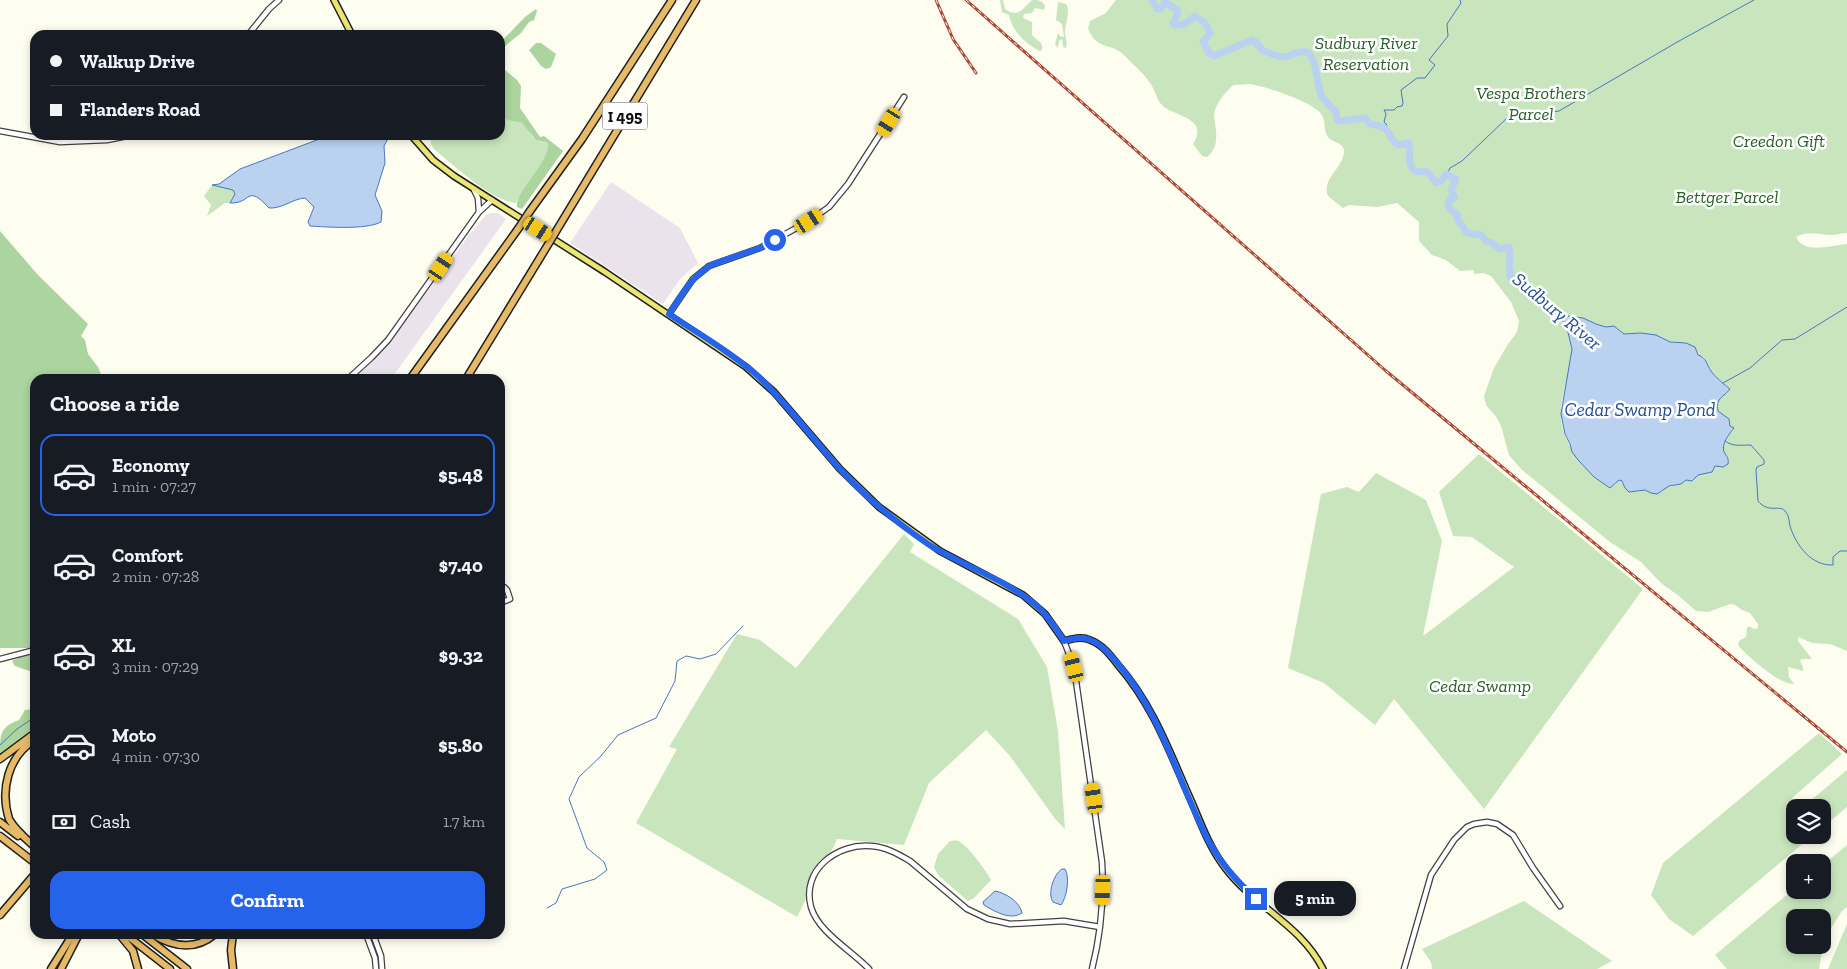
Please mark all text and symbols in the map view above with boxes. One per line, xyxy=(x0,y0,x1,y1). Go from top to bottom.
park label: Sudbury River Reservation xyxy=(1315,32,1418,75)
text: Walkup Drive xyxy=(80,50,195,73)
park label: Vespa Brothers Parcel xyxy=(1476,82,1586,125)
text: Flanders Road xyxy=(80,98,200,121)
road number: I 495 xyxy=(602,102,648,130)
car xyxy=(874,105,903,139)
park label: Creedon Gift xyxy=(1733,130,1825,152)
park label: Bettger Parcel xyxy=(1676,186,1778,208)
car xyxy=(792,207,825,235)
car xyxy=(521,215,554,243)
route start xyxy=(764,229,786,251)
car xyxy=(426,250,455,284)
water label: Sudbury River xyxy=(1508,267,1606,355)
text: Choose a ride xyxy=(50,390,180,417)
water label: Cedar Swamp Pond xyxy=(1564,398,1716,421)
icon: car xyxy=(52,453,97,498)
text: Economy xyxy=(112,454,190,477)
text: $5.48 xyxy=(438,464,483,487)
text: 1 min · 07:27 xyxy=(112,477,196,496)
icon: car xyxy=(52,543,97,588)
text: Comfort xyxy=(112,544,183,567)
text: $7.40 xyxy=(439,554,483,577)
text: 2 min · 07:28 xyxy=(112,567,199,586)
icon: car xyxy=(52,633,97,678)
text: XL xyxy=(112,634,135,657)
text: $9.32 xyxy=(439,644,483,667)
car xyxy=(1063,651,1084,683)
text: 3 min · 07:29 xyxy=(112,657,199,676)
park label: Cedar Swamp xyxy=(1429,675,1531,697)
icon: car xyxy=(52,723,97,768)
text: Moto xyxy=(112,724,156,747)
text: $5.80 xyxy=(438,734,483,757)
text: 4 min · 07:30 xyxy=(112,747,200,766)
car xyxy=(1084,782,1103,814)
map controls xyxy=(1786,799,1831,954)
button: layers xyxy=(1786,799,1831,844)
icon: cash xyxy=(50,808,78,836)
text: Cash xyxy=(90,810,130,833)
text: 1.7 km xyxy=(443,812,485,831)
button: + xyxy=(1786,854,1831,899)
button: Confirm xyxy=(50,871,485,929)
car xyxy=(1094,875,1111,905)
callout: 5 min xyxy=(1274,882,1356,916)
route end xyxy=(1245,888,1267,910)
text: 5 min xyxy=(1295,889,1335,908)
button: − xyxy=(1786,909,1831,954)

